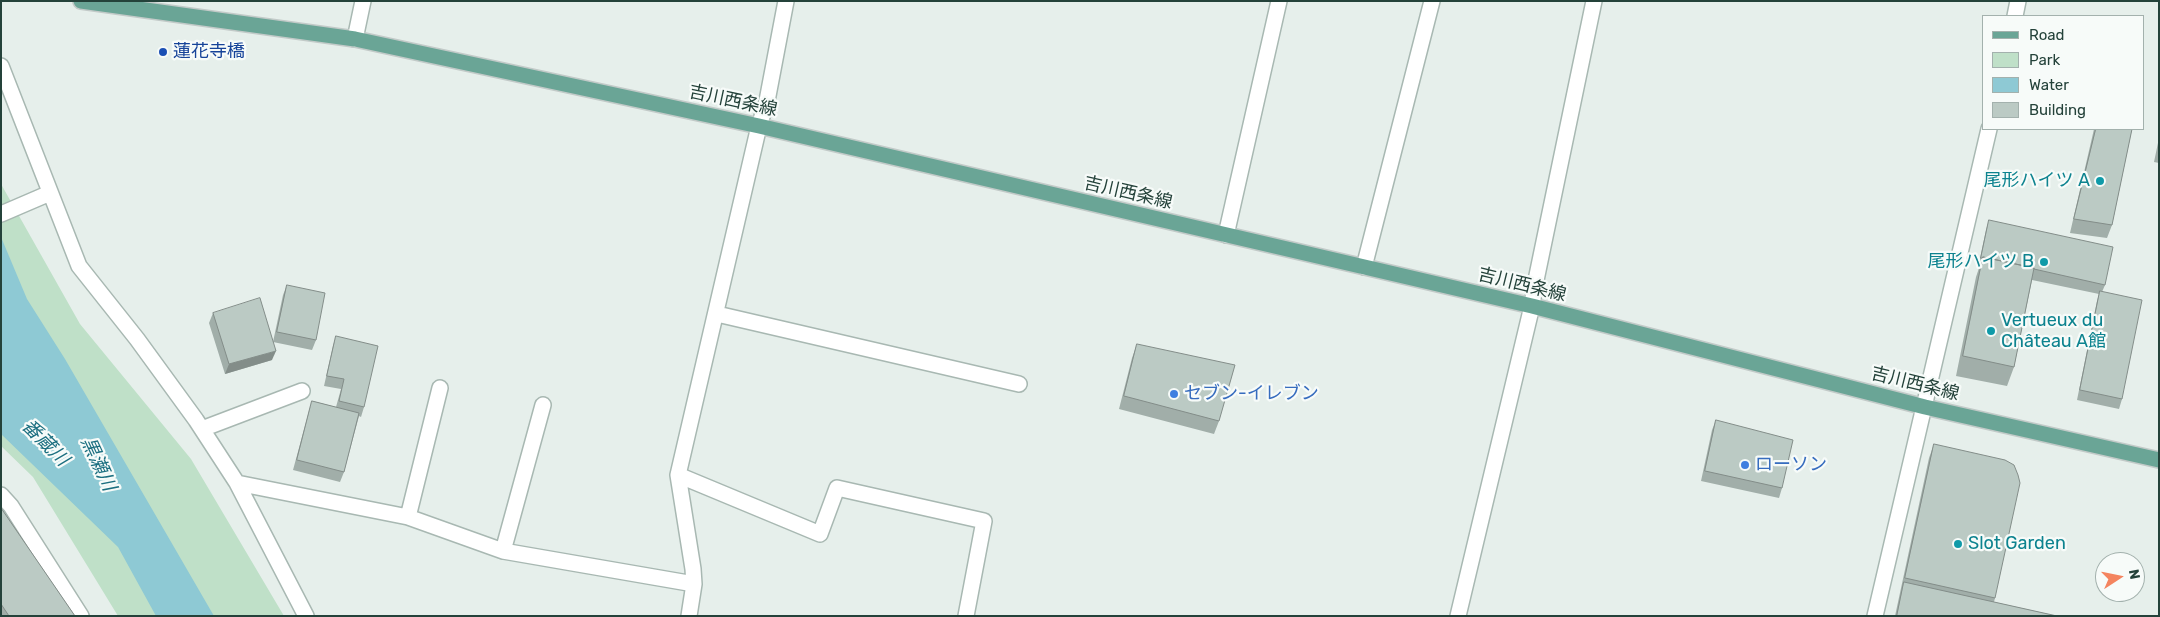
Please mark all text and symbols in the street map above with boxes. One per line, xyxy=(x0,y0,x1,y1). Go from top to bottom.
legend xyxy=(1982,15,2145,130)
text: Road xyxy=(2029,26,2065,44)
place label: 蓮花寺橋 xyxy=(173,41,245,63)
marker: 蓮花寺橋 xyxy=(157,46,169,58)
text: Park xyxy=(2029,51,2060,69)
text: Water xyxy=(2029,76,2069,94)
street label: 吉川西条線 xyxy=(687,81,779,121)
text: Building xyxy=(2029,101,2086,119)
place label: 尾形ハイツ A xyxy=(1984,170,2090,192)
street label: 吉川西条線 xyxy=(1082,172,1174,214)
marker: 尾形ハイツ A xyxy=(2094,175,2106,187)
place label: 尾形ハイツ B xyxy=(1928,251,2034,273)
marker: 尾形ハイツ B xyxy=(2038,256,2050,268)
street label: 吉川西条線 xyxy=(1476,264,1568,306)
place label: Vertueux du Château A館 xyxy=(2001,310,2106,352)
marker: Vertueux du Château A館 xyxy=(1985,325,1997,337)
street label: 吉川西条線 xyxy=(1869,363,1961,405)
place label: セブン-イレブン xyxy=(1184,383,1319,405)
marker: セブン-イレブン xyxy=(1168,388,1180,400)
water label: 番蔵川 xyxy=(17,415,73,471)
water label: 黒瀬川 xyxy=(76,433,120,495)
place label: ローソン xyxy=(1755,454,1827,476)
marker: ローソン xyxy=(1739,459,1751,471)
place label: Slot Garden xyxy=(1968,533,2066,555)
marker: Slot Garden xyxy=(1952,538,1964,550)
north arrow xyxy=(2095,552,2145,602)
text: N xyxy=(2125,568,2144,581)

